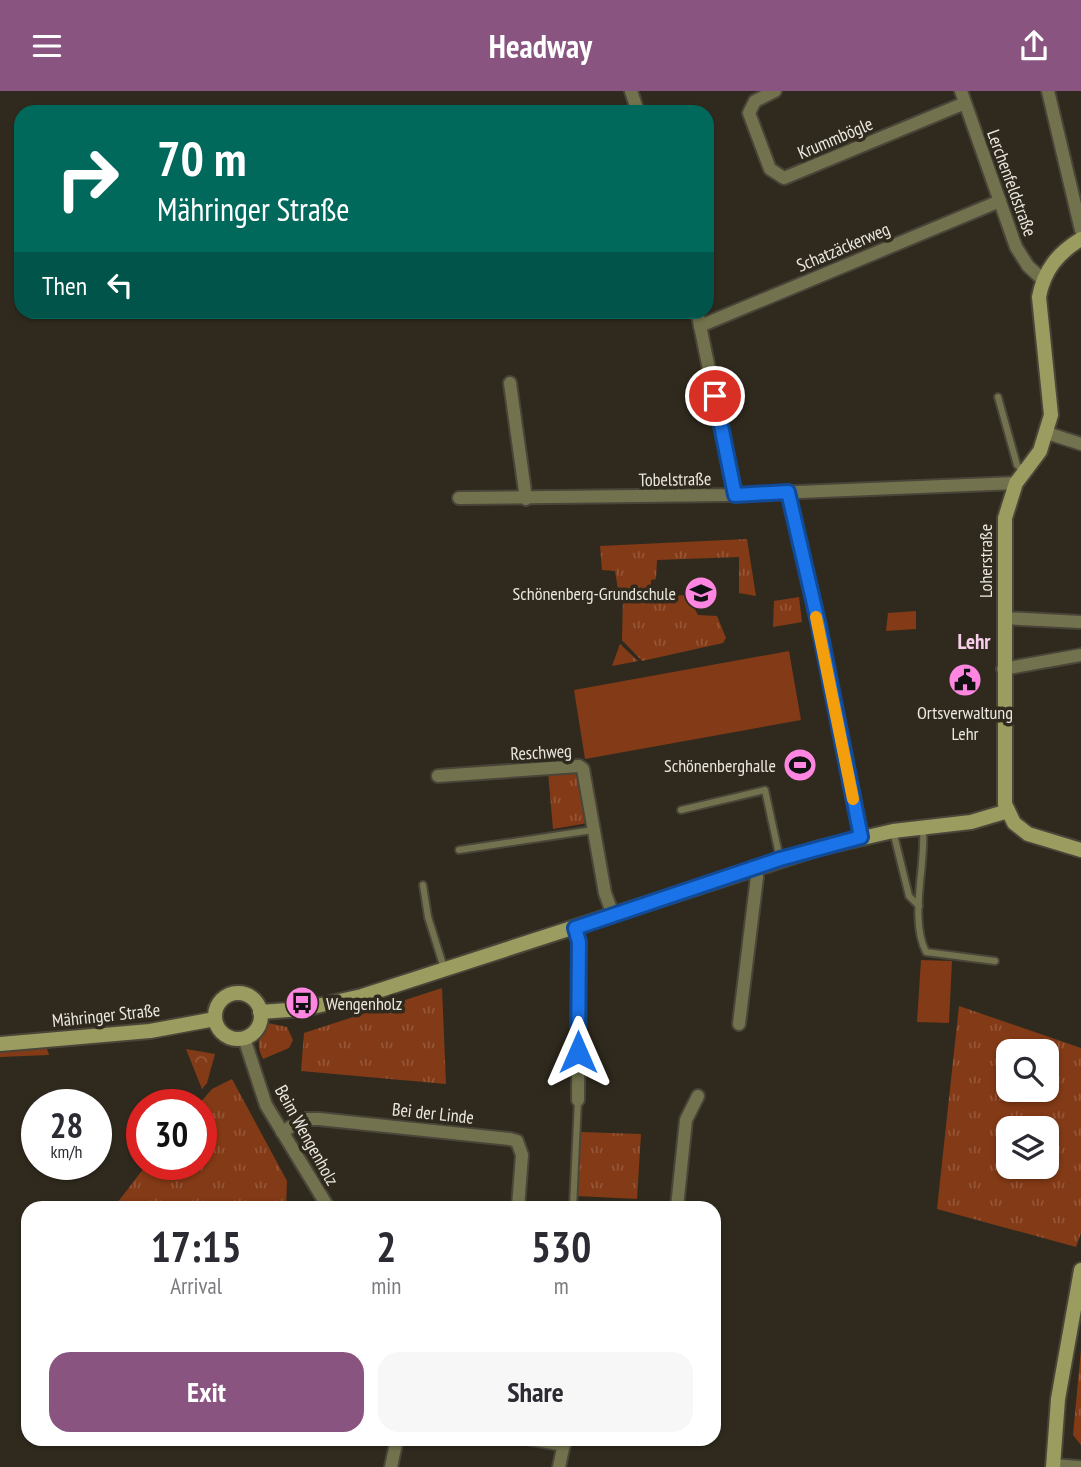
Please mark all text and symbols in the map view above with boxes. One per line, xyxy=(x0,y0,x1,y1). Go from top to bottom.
text: Headway xyxy=(489,25,592,67)
icon: menu xyxy=(28,27,66,65)
icon: share xyxy=(1015,27,1053,65)
street label: Krummbögle xyxy=(794,112,876,164)
text: 70 m xyxy=(157,126,246,190)
street label: Lerchenfeldstraße xyxy=(982,126,1042,240)
icon: right xyxy=(42,133,133,224)
text: Mähringer Straße xyxy=(157,188,350,230)
street label: Schatzäckerweg xyxy=(793,217,893,277)
icon: left xyxy=(101,266,139,304)
text: Then xyxy=(42,269,87,302)
pin xyxy=(685,366,745,426)
icon: arrive xyxy=(696,377,734,415)
street label: Tobelstraße xyxy=(638,467,712,491)
street label: Loherstraße xyxy=(974,524,997,598)
school or university icon: Schönenberg-Grundschule xyxy=(682,574,720,612)
place label: Schönenberg-Grundschule xyxy=(513,582,676,605)
district label: Lehr xyxy=(958,628,991,655)
public building icon: Ortsverwaltung Lehr xyxy=(946,661,984,699)
place label: Ortsverwaltung Lehr xyxy=(917,701,1013,745)
street label: Reschweg xyxy=(510,739,572,765)
sports icon: Schönenberghalle xyxy=(781,746,819,784)
place label: Schönenberghalle xyxy=(664,754,776,777)
bus stop icon: Wengenholz xyxy=(283,984,321,1022)
place label: Wengenholz xyxy=(326,992,402,1015)
street label: Mähringer Straße xyxy=(51,998,161,1032)
position arrow xyxy=(541,1015,615,1089)
map controls xyxy=(996,1039,1059,1179)
button: search xyxy=(996,1039,1059,1102)
street label: Beim Wengenholz xyxy=(270,1081,344,1189)
speed limit sign: 30 xyxy=(126,1089,217,1180)
street label: Bei der Linde xyxy=(391,1097,475,1129)
text: 28 xyxy=(50,1102,83,1148)
button: layers xyxy=(996,1116,1059,1179)
text: km/h xyxy=(51,1140,82,1163)
text: 17:15 xyxy=(151,1219,242,1274)
text: 2 xyxy=(376,1219,396,1274)
text: 530 xyxy=(531,1219,591,1274)
text: Arrival xyxy=(170,1271,222,1300)
text: min xyxy=(371,1271,401,1300)
text: m xyxy=(554,1271,569,1300)
button: Exit xyxy=(49,1352,364,1432)
button: Share xyxy=(378,1352,693,1432)

